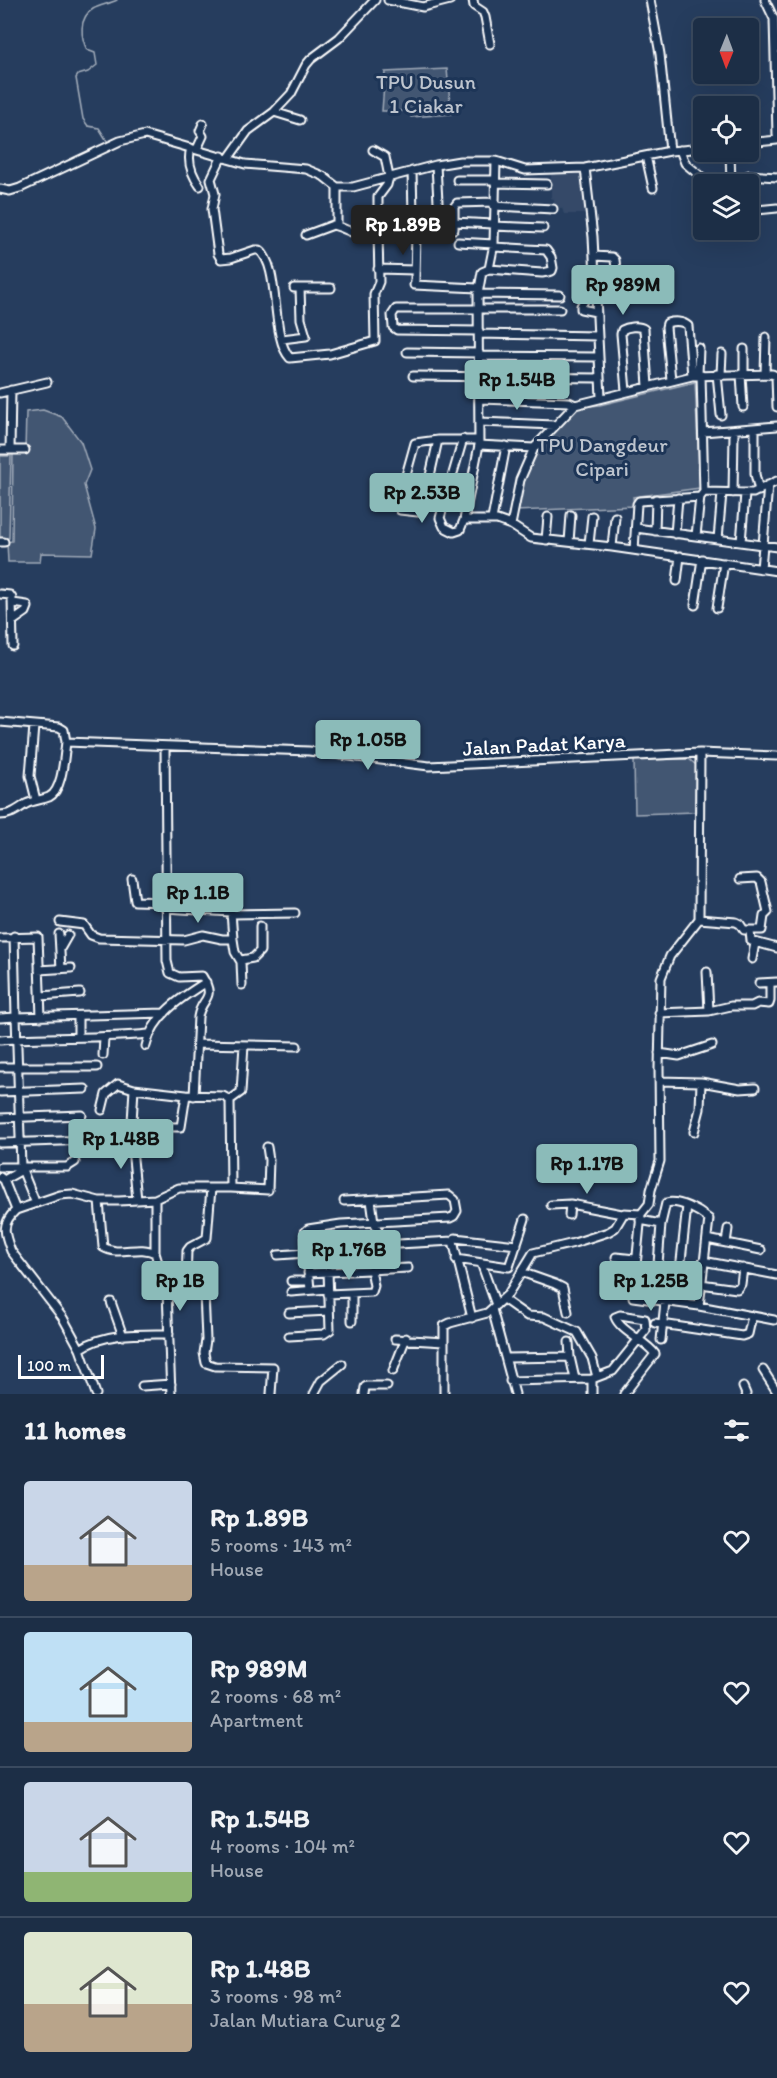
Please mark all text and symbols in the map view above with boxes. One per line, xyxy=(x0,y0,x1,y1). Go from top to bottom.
north arrow xyxy=(693,18,759,84)
map controls xyxy=(693,18,759,240)
park label: TPU Dusun 1 Ciakar xyxy=(376,69,476,118)
button: locate xyxy=(693,96,759,162)
button: layers xyxy=(693,174,759,240)
pin: Rp 1.89B xyxy=(341,205,465,256)
text: Rp 1.89B xyxy=(365,212,441,236)
pin: Rp 989M xyxy=(568,265,678,316)
text: Rp 989M xyxy=(585,272,661,296)
pin: Rp 1.54B xyxy=(455,360,579,411)
text: Rp 1.54B xyxy=(479,367,555,391)
park label: TPU Dangdeur Cipari xyxy=(536,432,668,481)
pin: Rp 2.53B xyxy=(360,473,484,524)
text: Rp 2.53B xyxy=(384,480,460,504)
pin: Rp 1.05B xyxy=(306,720,430,771)
text: Rp 1.05B xyxy=(329,727,407,751)
street label: Jalan Padat Karya xyxy=(462,727,626,761)
pin: Rp 1.1B xyxy=(143,873,253,924)
text: Rp 1.1B xyxy=(166,880,230,904)
pin: Rp 1.48B xyxy=(59,1119,183,1170)
text: Rp 1.48B xyxy=(82,1126,160,1150)
pin: Rp 1.17B xyxy=(525,1144,649,1195)
text: Rp 1.17B xyxy=(550,1151,624,1175)
pin: Rp 1.76B xyxy=(287,1230,411,1281)
text: Rp 1.76B xyxy=(312,1237,386,1261)
pin: Rp 1B xyxy=(138,1261,222,1312)
pin: Rp 1.25B xyxy=(589,1261,713,1312)
text: Rp 1B xyxy=(155,1268,205,1292)
text: Rp 1.25B xyxy=(613,1268,689,1292)
scale bar xyxy=(18,1352,104,1380)
text: 100 m xyxy=(27,1356,71,1375)
text: 11 homes xyxy=(24,1414,126,1446)
icon: filters xyxy=(720,1414,753,1447)
text: Rp 1.89B xyxy=(210,1501,308,1533)
icon: home xyxy=(72,1505,144,1577)
icon: heart xyxy=(720,1525,753,1558)
text: 5 rooms · 143 m² xyxy=(210,1533,352,1557)
text: House xyxy=(210,1557,264,1581)
text: Rp 989M xyxy=(210,1652,308,1684)
icon: home xyxy=(72,1656,144,1728)
icon: heart xyxy=(720,1676,753,1709)
text: 2 rooms · 68 m² xyxy=(210,1684,341,1708)
text: Apartment xyxy=(210,1708,303,1732)
text: Rp 1.54B xyxy=(210,1802,310,1834)
icon: home xyxy=(72,1806,144,1878)
icon: heart xyxy=(720,1826,753,1859)
text: 4 rooms · 104 m² xyxy=(210,1834,355,1858)
text: House xyxy=(210,1858,264,1882)
text: Rp 1.48B xyxy=(210,1952,310,1984)
icon: home xyxy=(72,1956,144,2028)
icon: heart xyxy=(720,1976,753,2009)
text: 3 rooms · 98 m² xyxy=(210,1984,342,2008)
text: Jalan Mutiara Curug 2 xyxy=(210,2008,400,2032)

